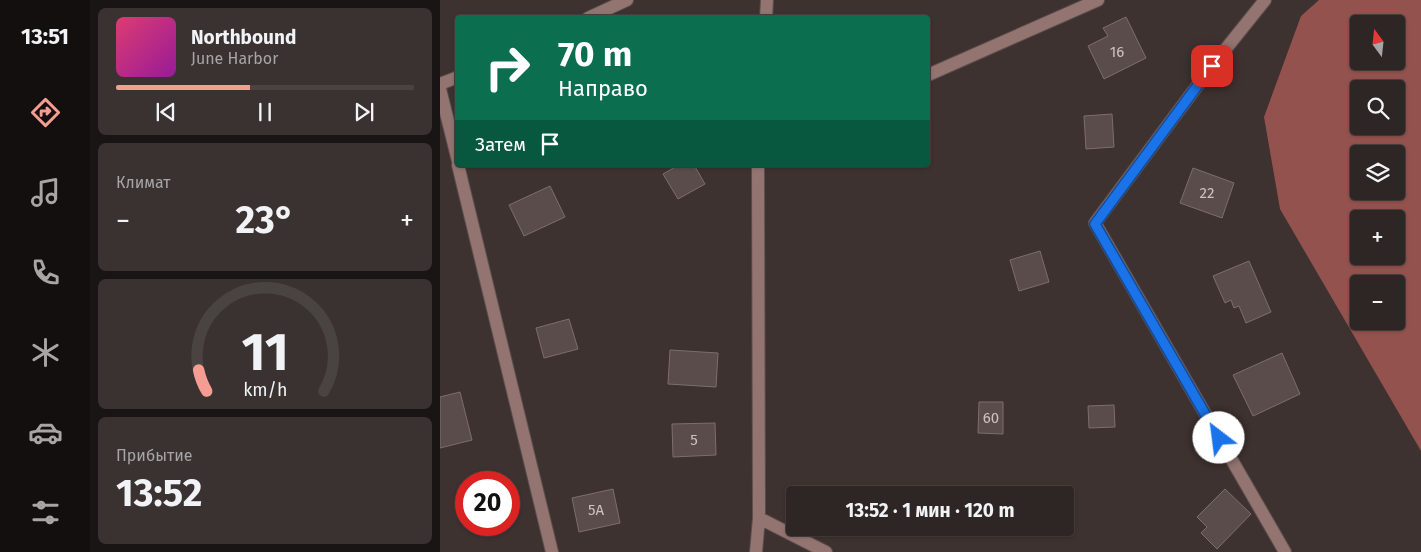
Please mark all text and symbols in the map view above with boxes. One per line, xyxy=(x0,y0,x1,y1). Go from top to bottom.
north arrow xyxy=(1350,15,1405,70)
map controls xyxy=(1350,15,1405,330)
text: 13:51 xyxy=(21,23,69,50)
text: Northbound xyxy=(191,26,296,49)
text: 70 m xyxy=(558,33,632,75)
icon: right xyxy=(475,35,540,100)
house number: 16 xyxy=(1110,43,1124,61)
pin xyxy=(1191,45,1233,87)
text: June Harbor xyxy=(191,49,278,68)
icon: arrive xyxy=(1198,52,1226,80)
text: Направо xyxy=(558,75,648,102)
button: search xyxy=(1350,80,1405,135)
icon: directions xyxy=(28,95,63,130)
icon: previous xyxy=(152,98,180,126)
icon: pause xyxy=(251,98,279,126)
icon: next xyxy=(350,98,378,126)
icon: arrive xyxy=(536,130,564,158)
text: Затем xyxy=(475,133,526,156)
button: layers xyxy=(1350,145,1405,200)
text: Климат xyxy=(116,173,171,192)
icon: music xyxy=(28,175,63,210)
house number: 22 xyxy=(1200,184,1214,202)
text: 23° xyxy=(236,197,295,243)
text: − xyxy=(116,204,130,237)
text: + xyxy=(400,204,414,237)
button: + xyxy=(1350,210,1405,265)
icon: phone xyxy=(28,255,63,290)
button: − xyxy=(1350,275,1405,330)
text: 11 xyxy=(241,321,289,384)
icon: climate xyxy=(28,335,63,370)
text: km/h xyxy=(243,379,287,401)
house number: 60 xyxy=(983,409,999,427)
position arrow xyxy=(1192,411,1244,463)
icon: car xyxy=(28,415,63,450)
house number: 5 xyxy=(690,431,698,449)
text: Прибытие xyxy=(116,446,192,465)
text: 13:52 xyxy=(116,470,202,516)
speed limit sign: 20 xyxy=(455,471,520,536)
icon: filters xyxy=(28,495,63,530)
text: 13:52 · 1 мин · 120 m xyxy=(845,499,1015,522)
house number: 5А xyxy=(588,501,604,519)

